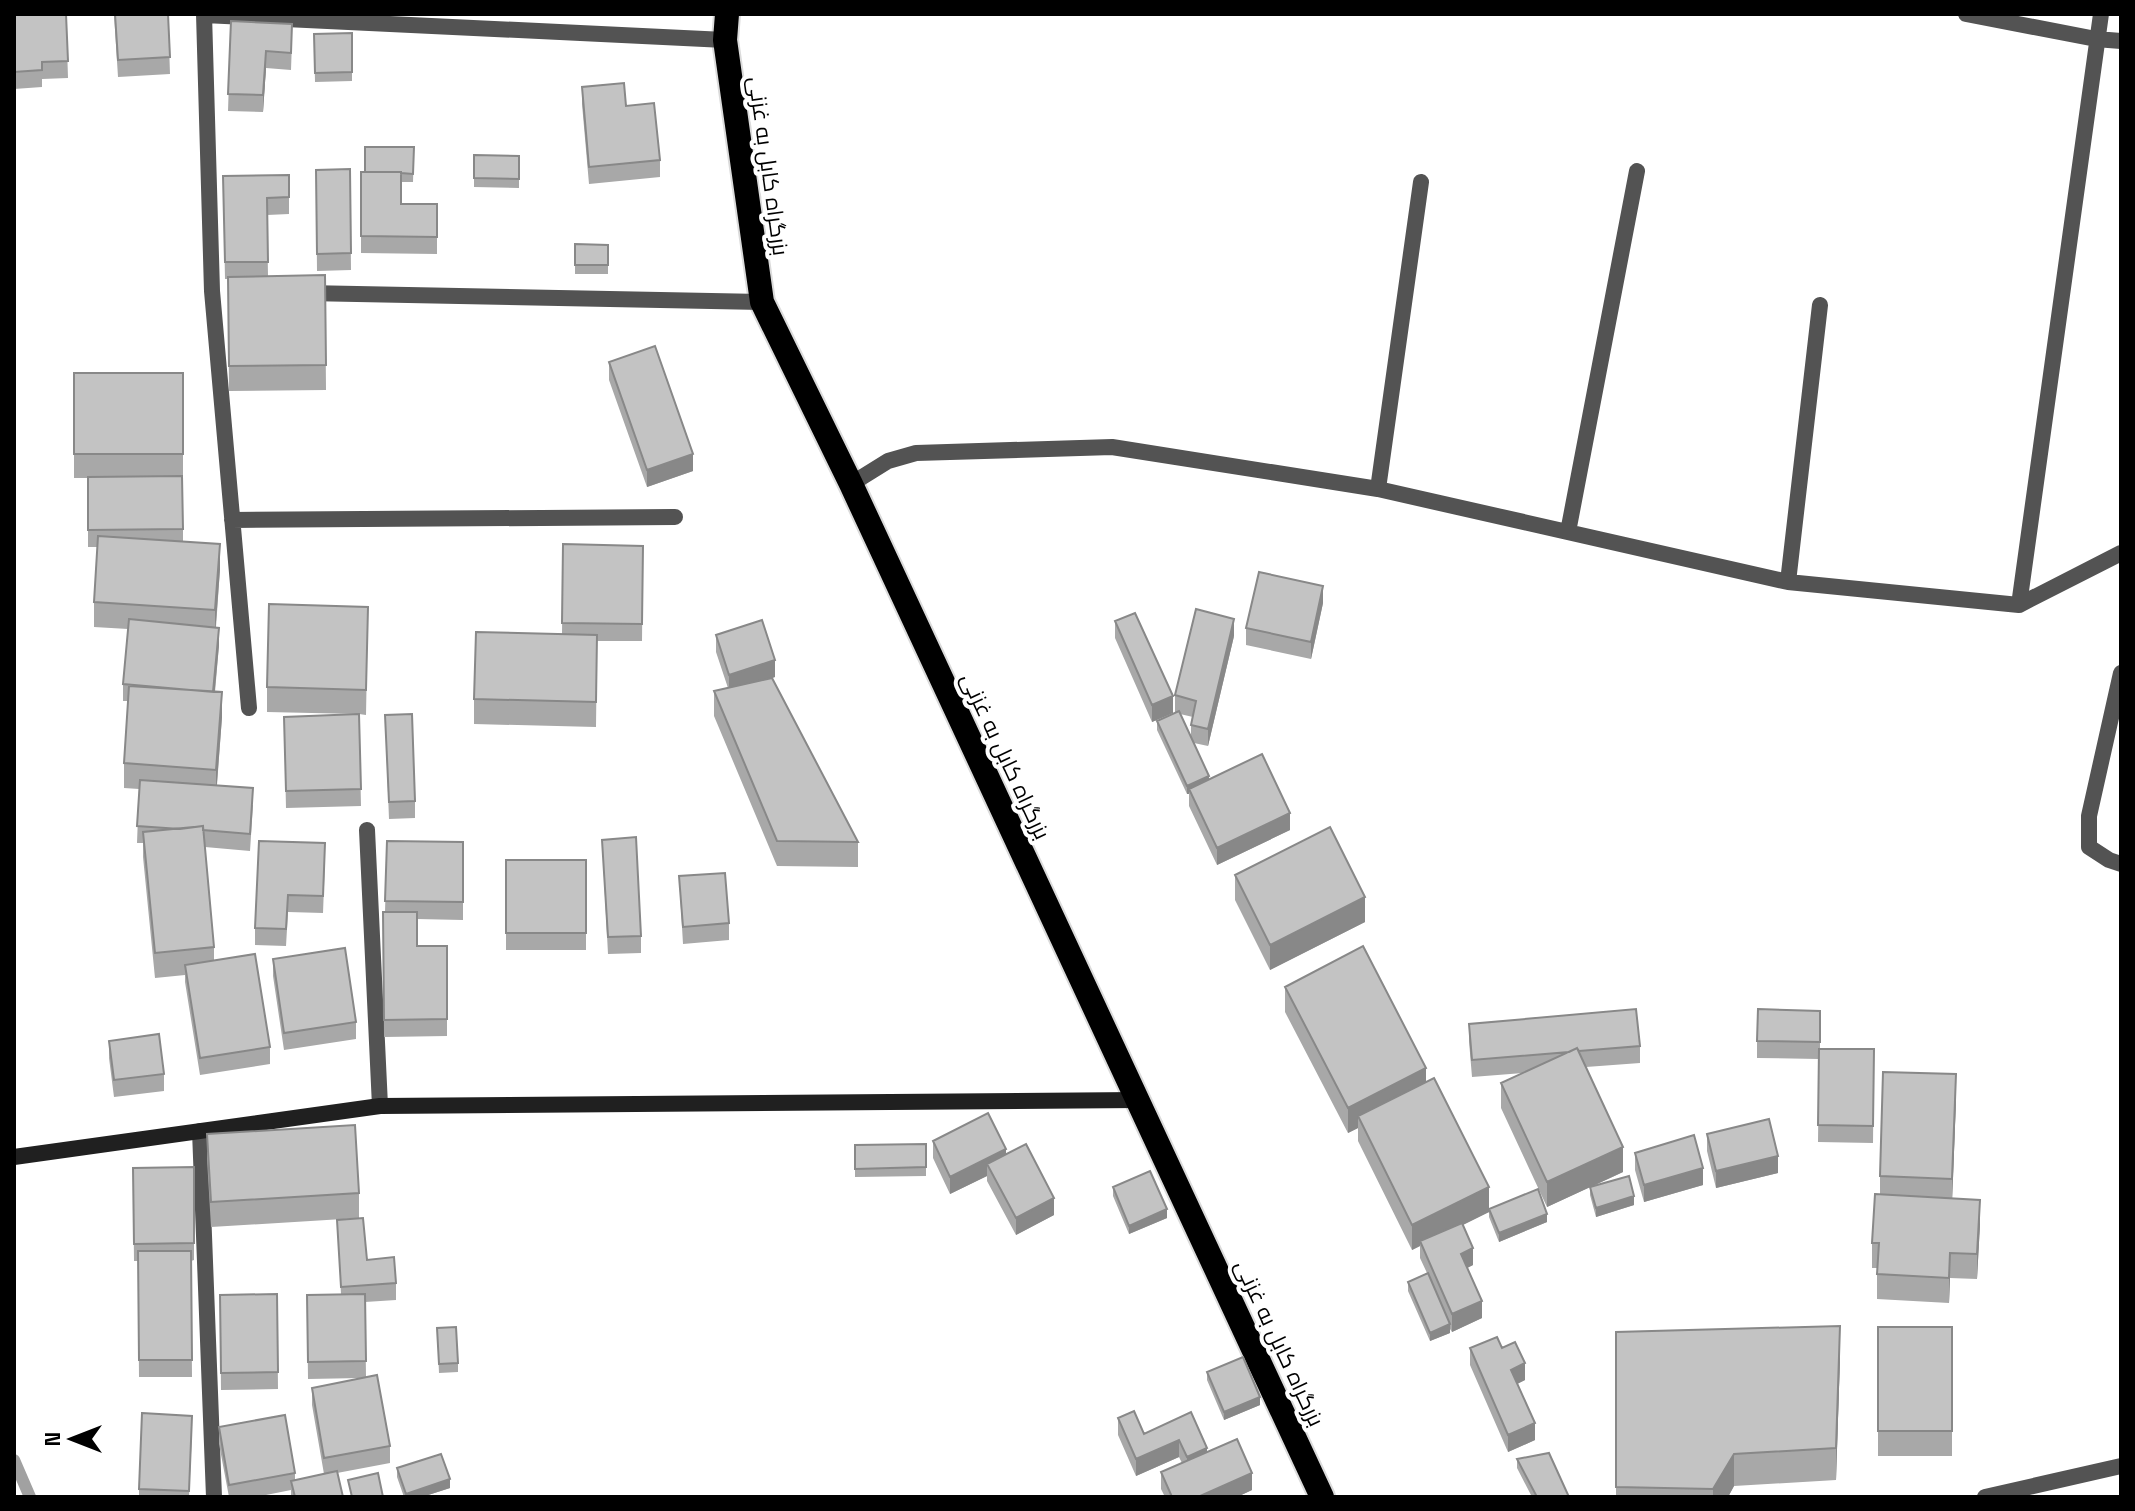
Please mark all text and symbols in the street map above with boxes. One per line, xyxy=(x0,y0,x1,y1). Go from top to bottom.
street label: بزرگراه کابل به غزنی xyxy=(743,75,795,257)
street label: بزرگراه کابل به غزنی xyxy=(955,668,1057,844)
street label: بزرگراه کابل به غزنی xyxy=(1229,1255,1331,1431)
north arrow xyxy=(32,1399,112,1479)
text: N xyxy=(38,1432,66,1446)

